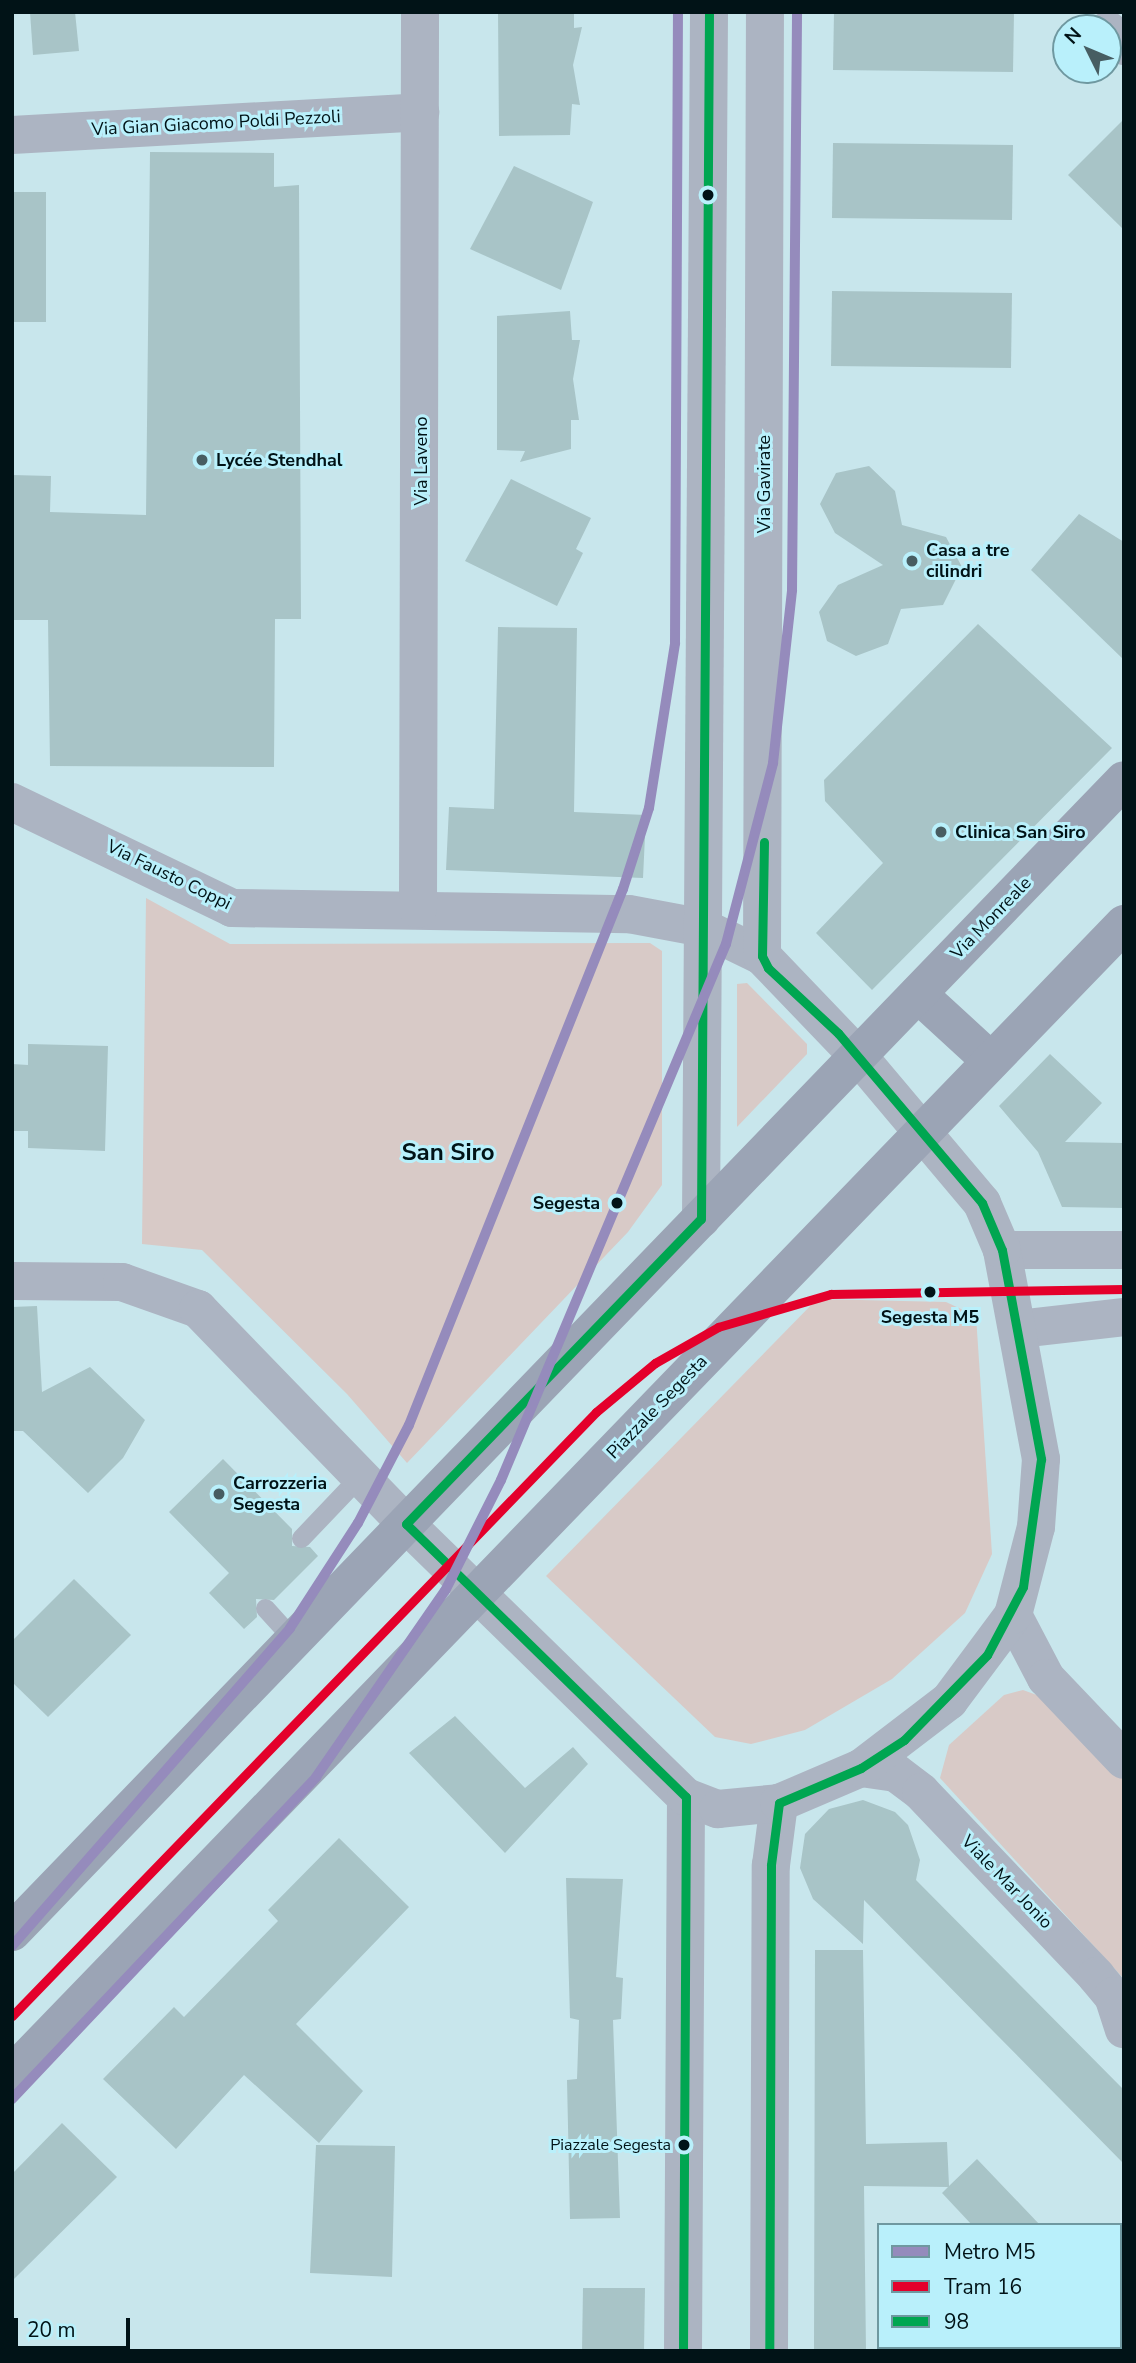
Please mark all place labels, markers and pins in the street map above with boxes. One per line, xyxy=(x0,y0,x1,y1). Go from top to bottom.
unlabelled marker xyxy=(701,188,715,202)
place label: Lycée Stendhal xyxy=(216,449,343,471)
marker: Lycée Stendhal xyxy=(194,452,210,468)
place label: Casa a tre cilindri xyxy=(926,540,1010,582)
marker: Casa a tre cilindri xyxy=(904,553,920,569)
place label: Clinica San Siro xyxy=(955,821,1086,843)
marker: Clinica San Siro xyxy=(933,824,949,840)
place label: Segesta xyxy=(533,1192,600,1214)
marker: Segesta xyxy=(606,1192,628,1214)
marker: Segesta M5 xyxy=(919,1281,941,1303)
place label: Segesta M5 xyxy=(881,1306,979,1328)
place label: Carrozzeria Segesta xyxy=(233,1473,327,1516)
marker: Carrozzeria Segesta xyxy=(211,1486,227,1502)
place label: Piazzale Segesta xyxy=(550,2135,671,2155)
marker: Piazzale Segesta xyxy=(677,2138,691,2152)

